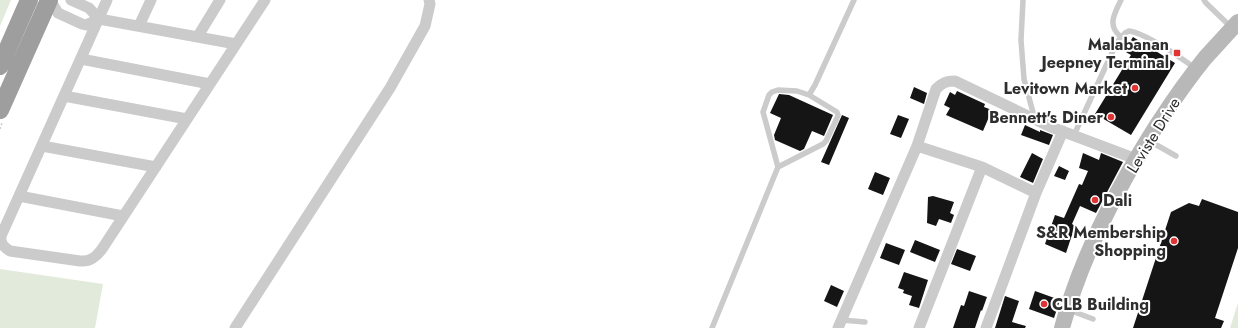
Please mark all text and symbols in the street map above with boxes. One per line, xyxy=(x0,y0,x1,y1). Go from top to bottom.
place label: Malabanan Jeepney Terminal xyxy=(1038,33,1169,74)
marker: Malabanan Jeepney Terminal xyxy=(1172,48,1182,58)
place label: Levitown Market xyxy=(1004,77,1128,100)
marker: Levitown Market xyxy=(1130,83,1140,93)
street label: Leviste Drive xyxy=(1121,93,1186,178)
place label: Bennett's Diner xyxy=(989,106,1103,129)
marker: Bennett's Diner xyxy=(1106,112,1116,122)
place label: Dali xyxy=(1103,189,1132,212)
marker: Dali xyxy=(1090,195,1100,205)
place label: S&R Membership Shopping xyxy=(1036,221,1166,262)
marker: S&R Membership Shopping xyxy=(1169,236,1179,246)
place label: CLB Building xyxy=(1052,293,1149,316)
marker: CLB Building xyxy=(1039,299,1049,309)

